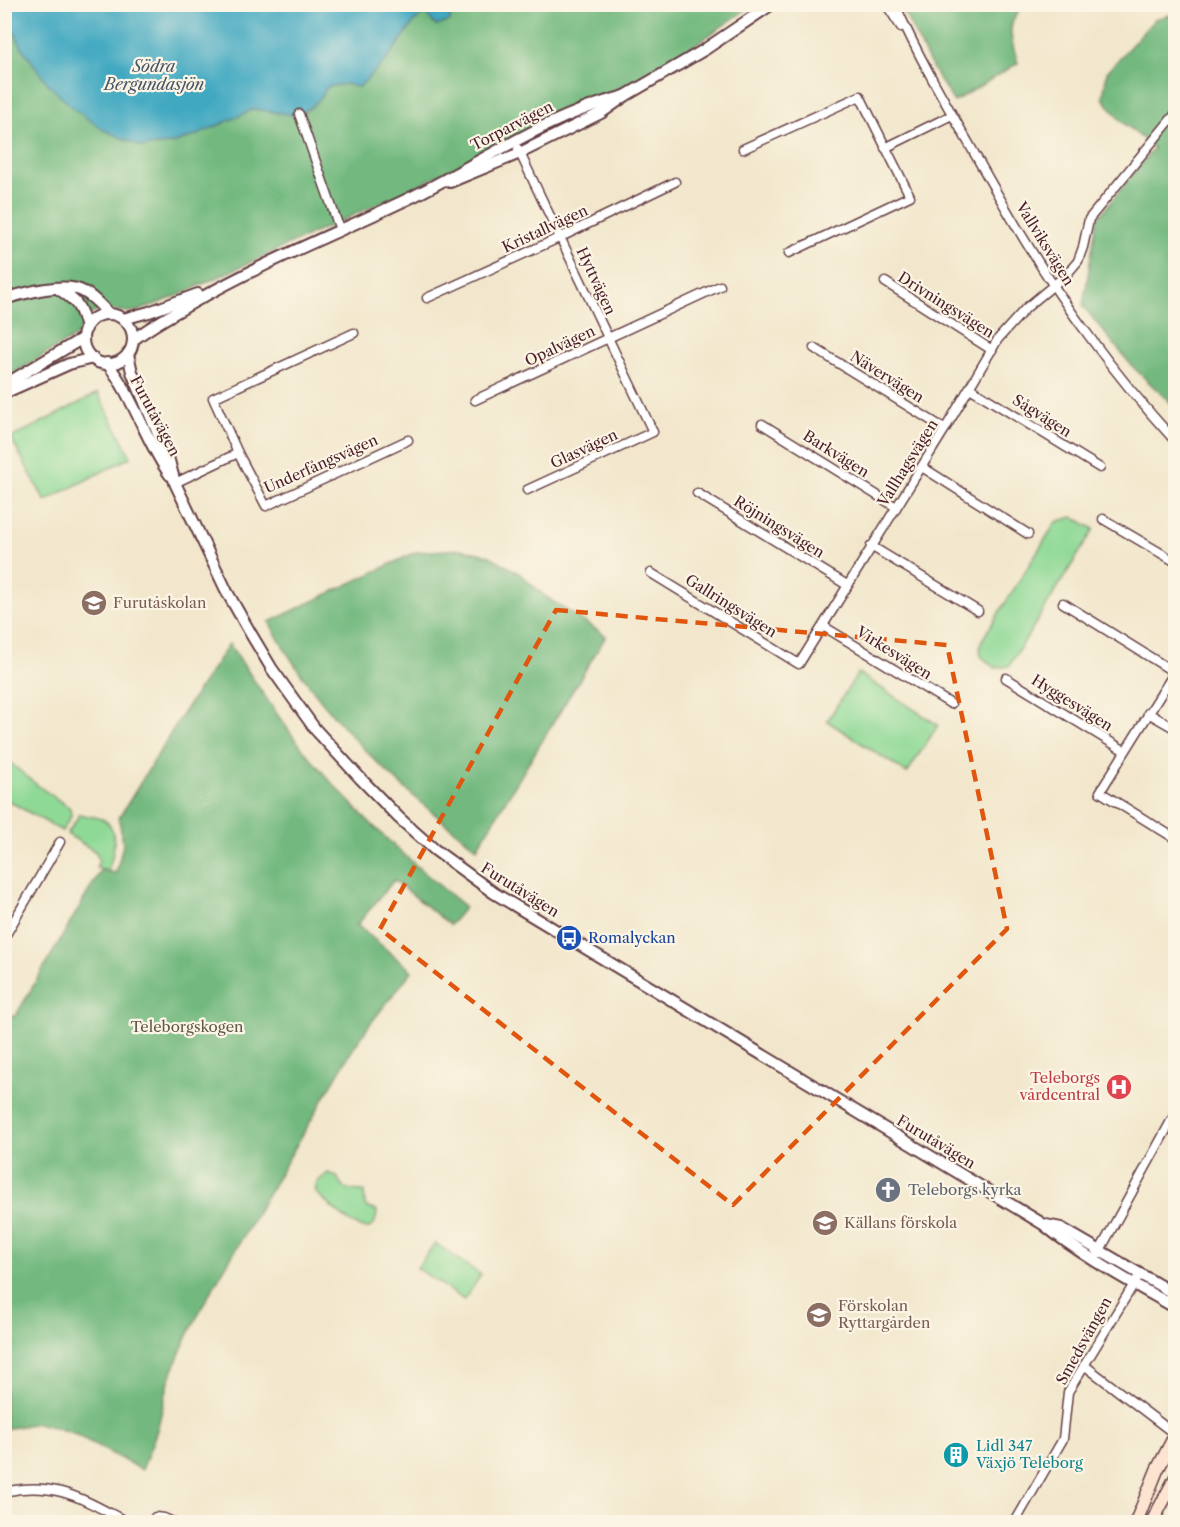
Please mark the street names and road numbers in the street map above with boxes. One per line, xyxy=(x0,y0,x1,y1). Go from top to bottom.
street label: Torparvägen xyxy=(467,96,557,154)
street label: Vallviksvägen xyxy=(1012,198,1079,290)
street label: Kristallvägen xyxy=(499,200,591,257)
street label: Hyttvägen xyxy=(572,244,621,318)
street label: Drivningsvägen xyxy=(895,267,998,342)
street label: Opalvägen xyxy=(522,321,598,370)
street label: Nävervägen xyxy=(847,346,928,407)
street label: Furutåvägen xyxy=(126,372,185,460)
street label: Sågvägen xyxy=(1009,390,1076,441)
street label: Vallhagsvägen xyxy=(873,415,942,511)
street label: Glasvägen xyxy=(547,424,621,472)
street label: Barkvägen xyxy=(800,426,873,482)
street label: Underfångsvägen xyxy=(261,430,381,497)
street label: Röjningsvägen xyxy=(730,491,829,562)
street label: Gallringsvägen xyxy=(682,570,781,642)
street label: Virkesvägen xyxy=(852,621,936,684)
street label: Hyggesvägen xyxy=(1028,670,1117,735)
street label: Furutåvägen xyxy=(478,858,563,921)
street label: Furutåvägen xyxy=(893,1111,980,1173)
street label: Smedsvängen xyxy=(1052,1293,1116,1388)

